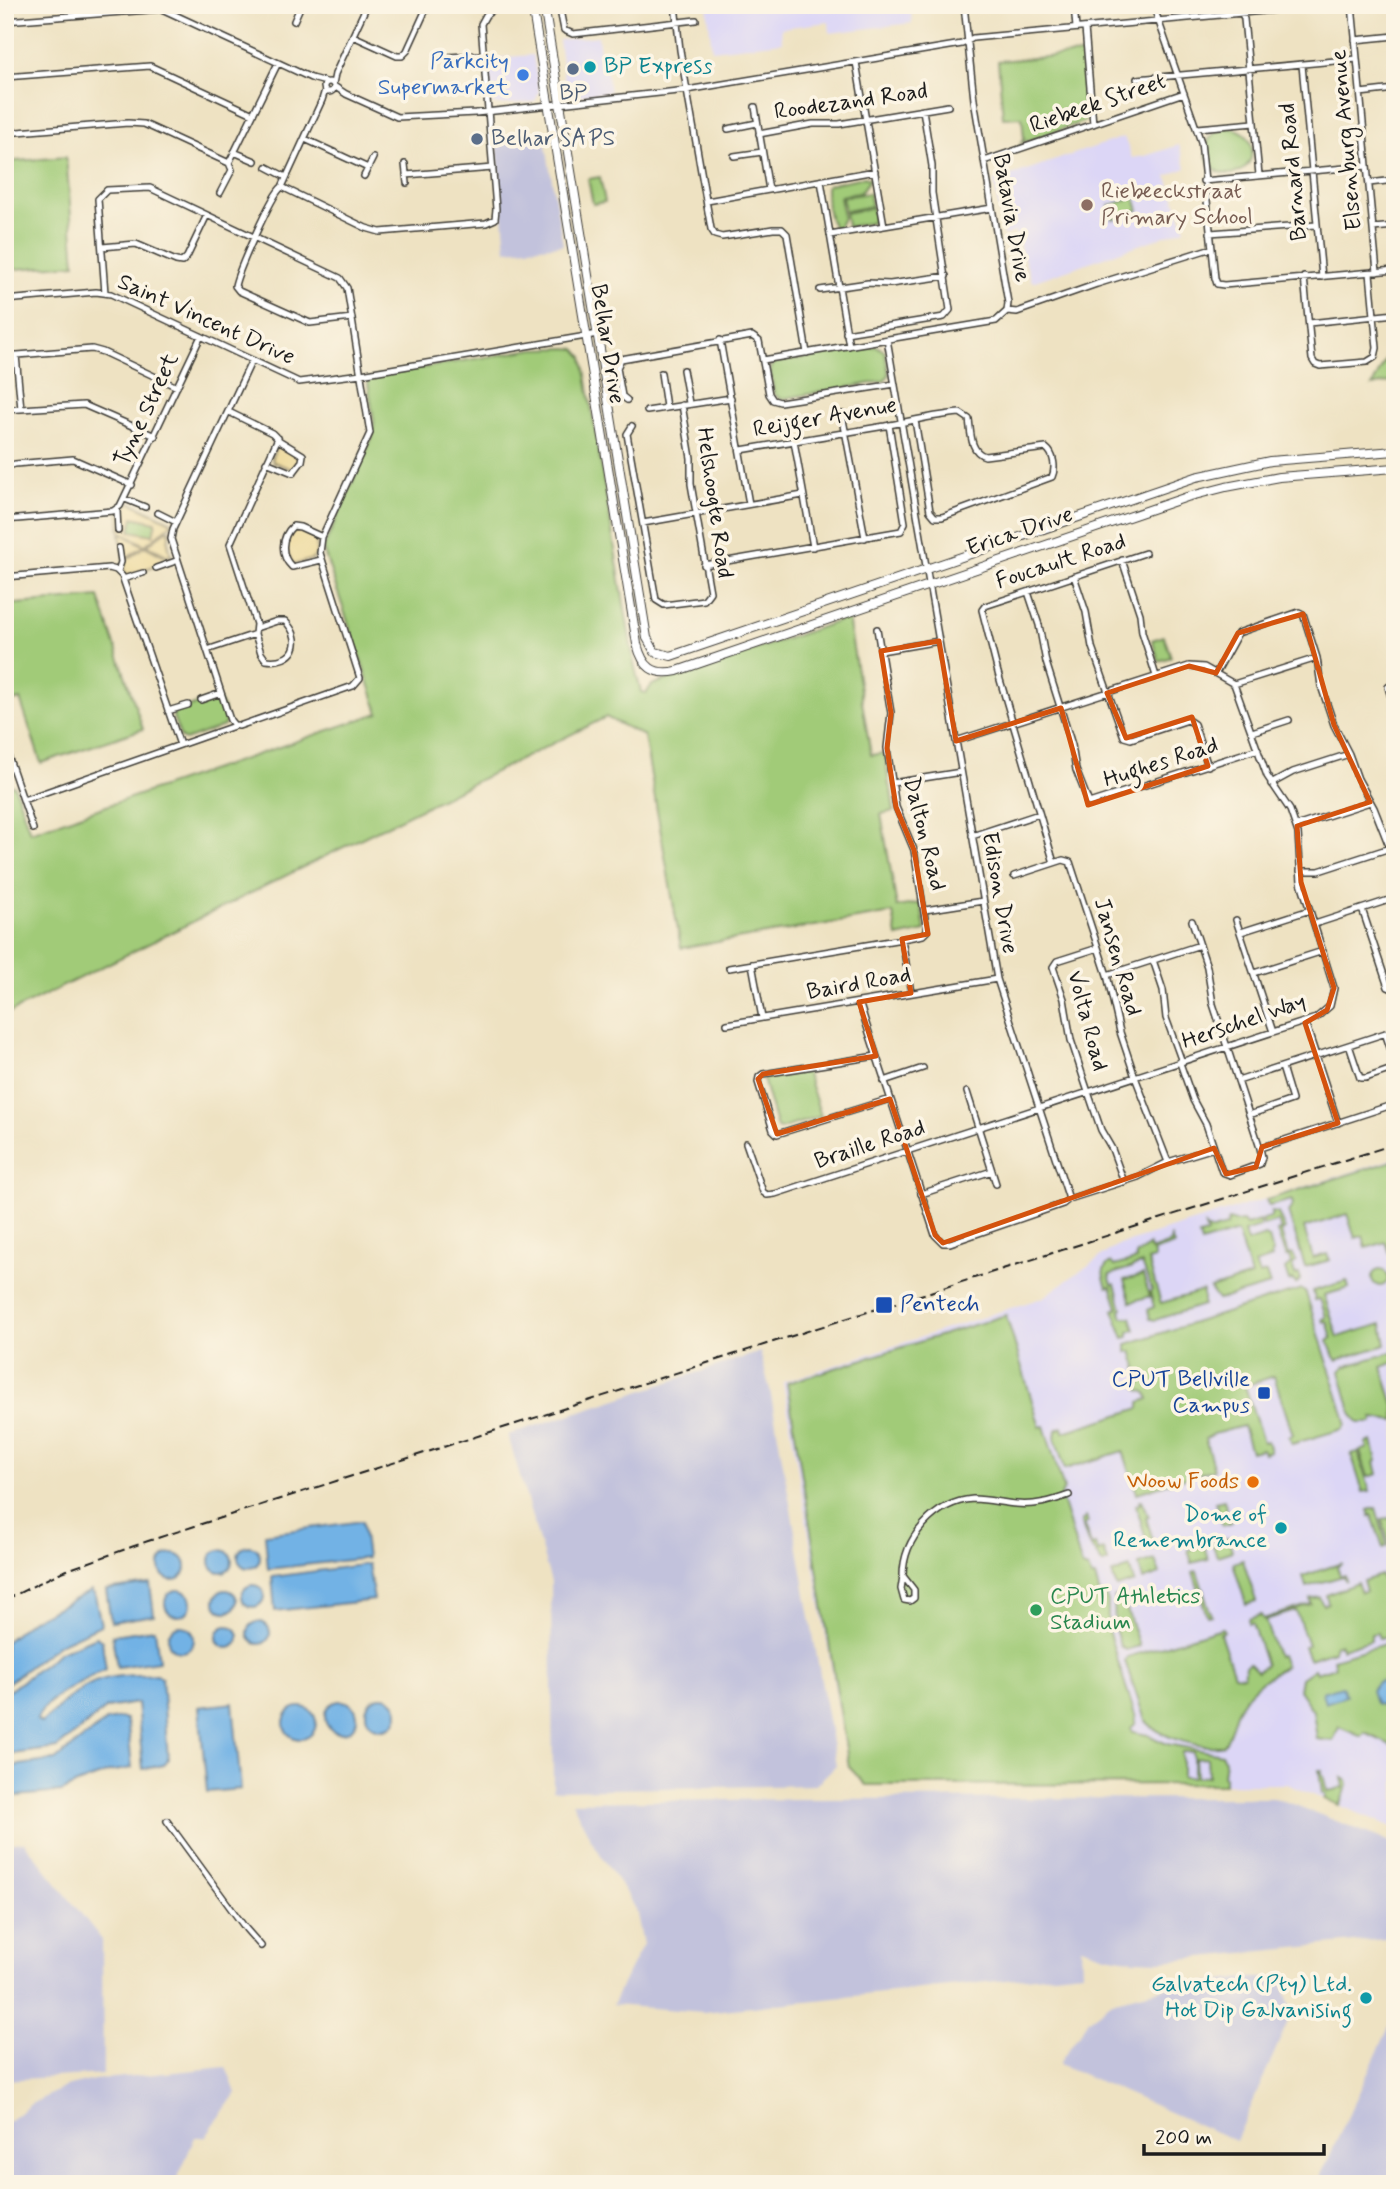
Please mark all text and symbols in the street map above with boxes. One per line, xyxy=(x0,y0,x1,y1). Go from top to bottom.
place label: Parkcity Supermarket xyxy=(378,47,509,103)
street label: Elsenburg Avenue xyxy=(1324,48,1372,232)
place label: BP Express xyxy=(604,52,712,82)
marker: BP Express xyxy=(582,59,598,75)
marker: BP xyxy=(565,61,581,77)
marker: Parkcity Supermarket xyxy=(515,67,531,83)
street label: Riebeek Street xyxy=(1026,67,1170,141)
street label: Roodezand Road xyxy=(772,76,930,128)
place label: BP xyxy=(559,79,587,109)
street label: Barnard Road xyxy=(1273,102,1315,242)
place label: Belhar SAPS xyxy=(491,124,615,154)
marker: Belhar SAPS xyxy=(469,131,485,147)
street label: Batavia Drive xyxy=(985,151,1037,285)
place label: Riebeeckstraat Primary School xyxy=(1101,177,1253,233)
marker: Riebeeckstraat Primary School xyxy=(1079,197,1095,213)
street label: Saint Vincent Drive xyxy=(113,267,299,373)
street label: Belhar Drive xyxy=(583,282,631,406)
street label: Tyne Street xyxy=(108,348,187,472)
street label: Reijger Avenue xyxy=(751,391,900,447)
street label: Helshoogte Road xyxy=(689,426,739,580)
street label: Erica Drive xyxy=(963,500,1077,564)
street label: Foucault Road xyxy=(992,527,1130,597)
street label: Hughes Road xyxy=(1100,730,1223,798)
street label: Dalton Road xyxy=(895,774,953,894)
street label: Edison Drive xyxy=(974,830,1024,956)
street label: Jansen Road xyxy=(1086,894,1148,1020)
street label: Baird Road xyxy=(804,960,914,1008)
street label: Volta Road xyxy=(1059,967,1115,1075)
street label: Herschel Way xyxy=(1178,987,1310,1057)
street label: Braille Road xyxy=(811,1113,929,1177)
place label: Pentech xyxy=(900,1290,980,1320)
marker: Pentech xyxy=(874,1295,894,1315)
place label: CPUT Bellville Campus xyxy=(1111,1365,1250,1421)
marker: CPUT Bellville Campus xyxy=(1256,1385,1272,1401)
place label: Woow Foods xyxy=(1127,1467,1239,1497)
marker: Woow Foods xyxy=(1245,1474,1261,1490)
place label: Dome of Remembrance xyxy=(1113,1500,1267,1556)
marker: Dome of Remembrance xyxy=(1273,1520,1289,1536)
place label: CPUT Athletics Stadium xyxy=(1050,1582,1200,1638)
marker: CPUT Athletics Stadium xyxy=(1028,1602,1044,1618)
place label: Galvatech (Pty) Ltd. Hot Dip Galvanising xyxy=(1151,1970,1352,2028)
marker: Galvatech (Pty) Ltd. Hot Dip Galvanising xyxy=(1358,1990,1374,2006)
scale bar xyxy=(1144,2112,1325,2156)
text: 200 m xyxy=(1155,2124,1212,2152)

